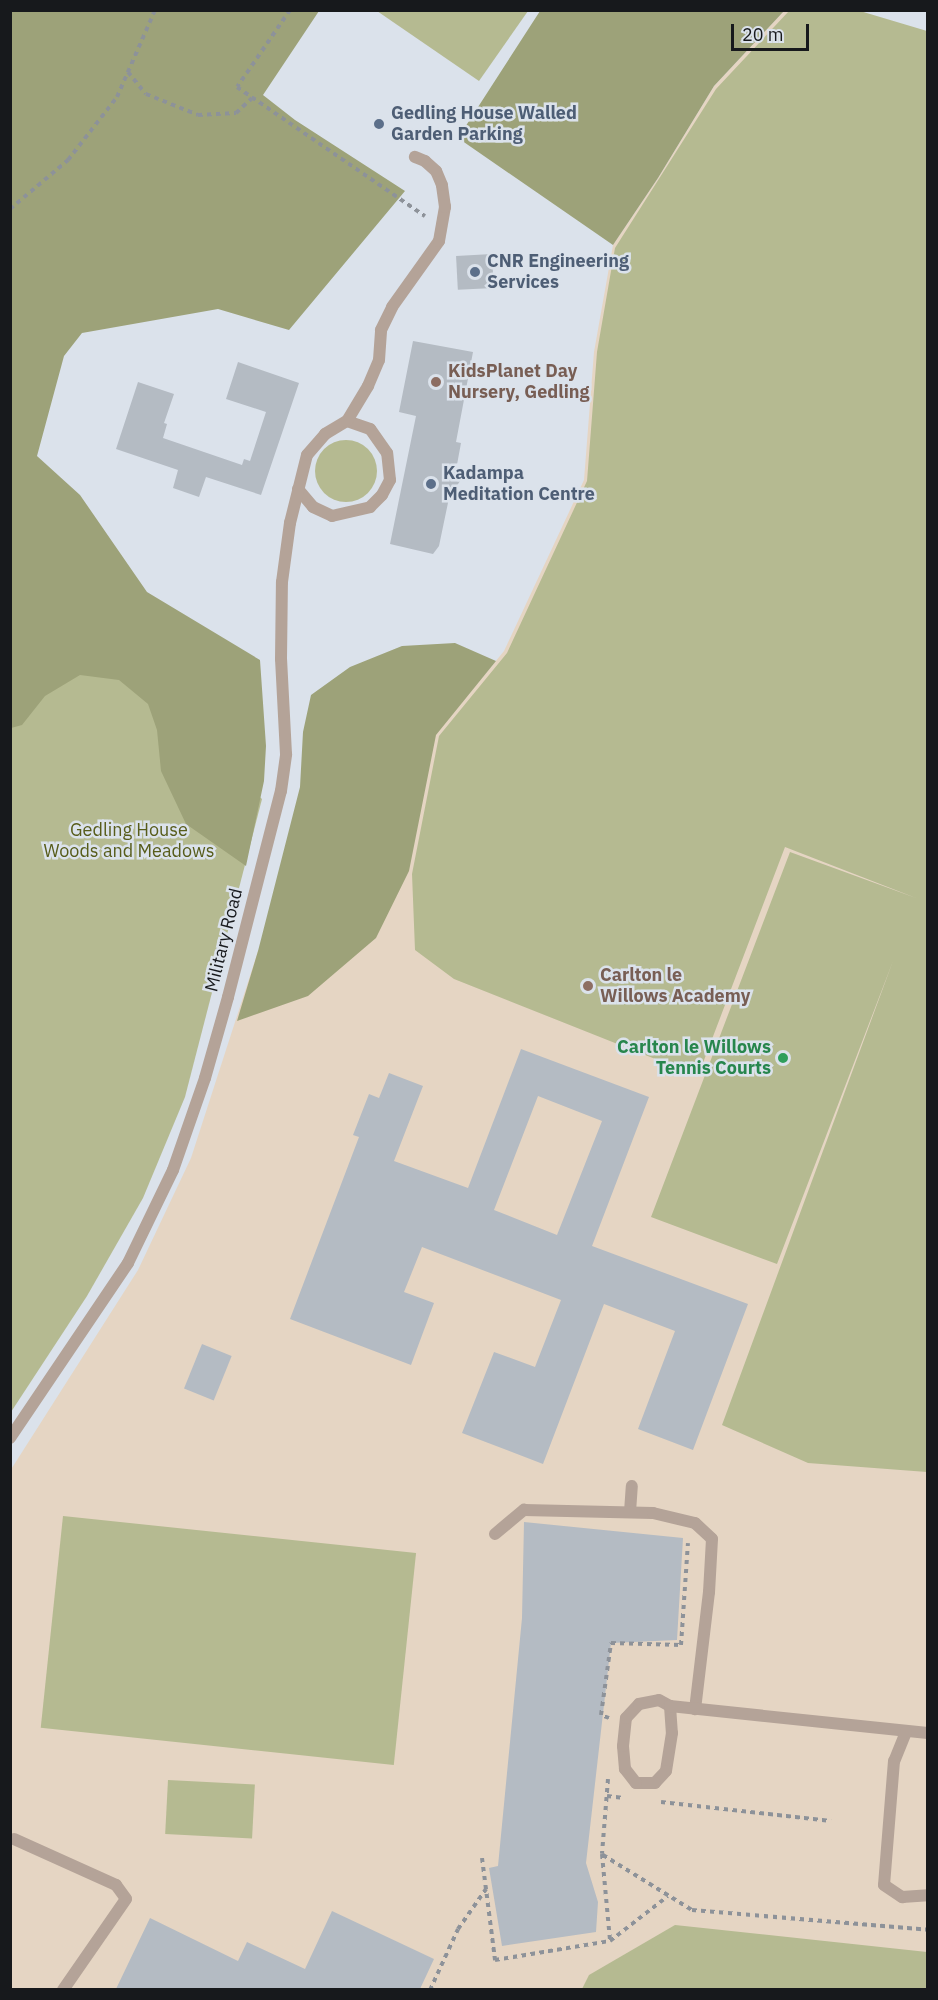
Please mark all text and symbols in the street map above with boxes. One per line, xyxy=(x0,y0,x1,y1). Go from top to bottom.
scale bar xyxy=(734,12,812,50)
text: 20 m xyxy=(742,23,784,46)
place label: Gedling House Walled Garden Parking xyxy=(391,103,577,146)
marker: Gedling House Walled Garden Parking xyxy=(372,117,386,131)
place label: CNR Engineering Services xyxy=(487,251,629,294)
marker: CNR Engineering Services xyxy=(468,265,482,279)
place label: KidsPlanet Day Nursery, Gedling xyxy=(448,361,590,404)
marker: KidsPlanet Day Nursery, Gedling xyxy=(429,375,443,389)
place label: Kadampa Meditation Centre xyxy=(443,463,595,506)
marker: Kadampa Meditation Centre xyxy=(424,477,438,491)
park label: Gedling House Woods and Meadows xyxy=(44,820,214,862)
street label: Military Road xyxy=(201,886,247,994)
place label: Carlton le Willows Academy xyxy=(600,965,750,1008)
marker: Carlton le Willows Academy xyxy=(581,979,595,993)
place label: Carlton le Willows Tennis Courts xyxy=(617,1037,771,1080)
marker: Carlton le Willows Tennis Courts xyxy=(776,1051,790,1065)

